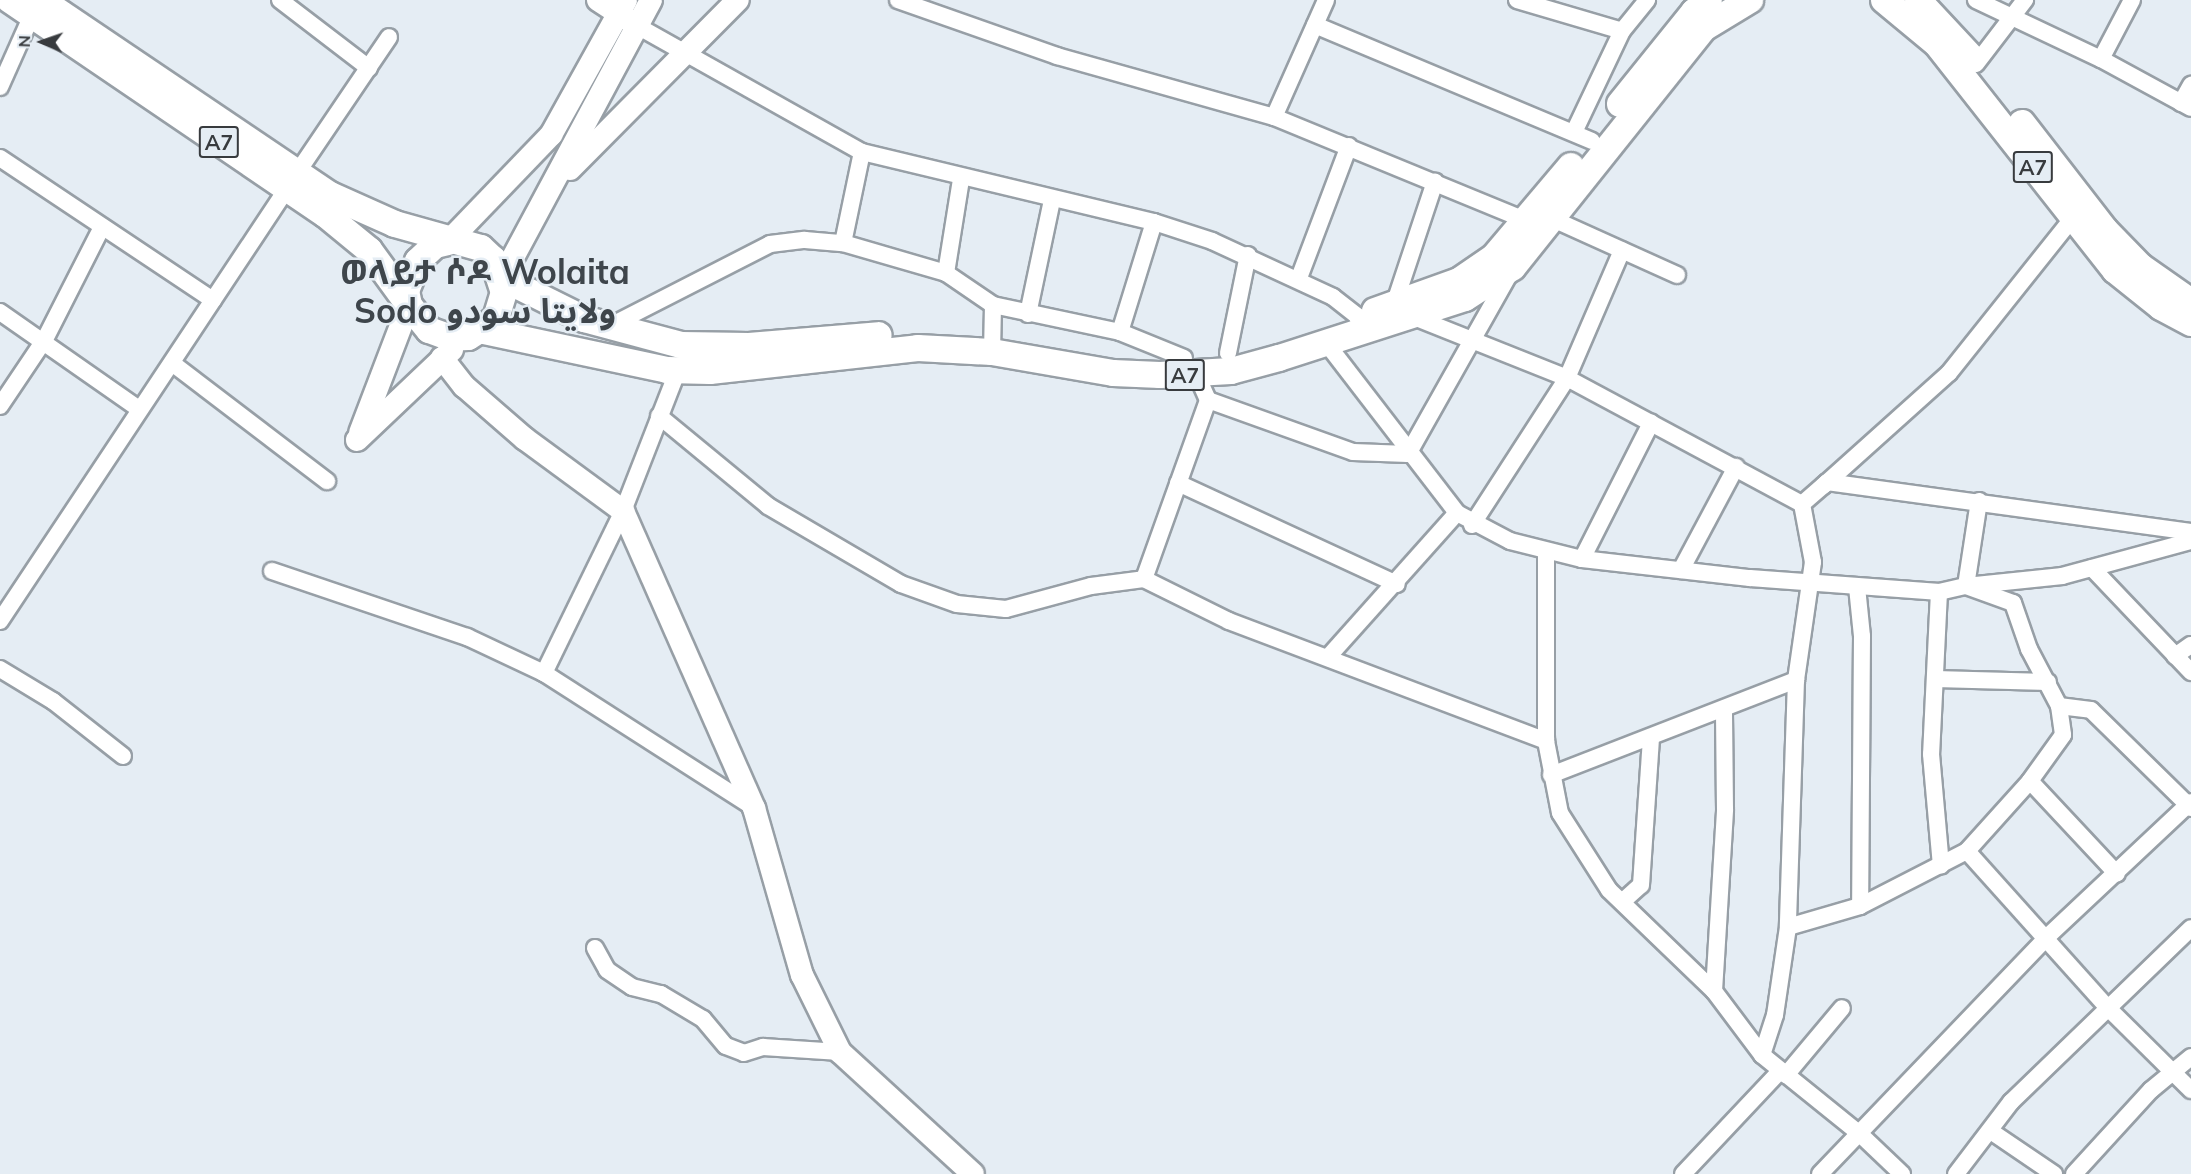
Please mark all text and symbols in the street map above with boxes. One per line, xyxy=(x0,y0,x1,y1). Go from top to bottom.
north arrow xyxy=(12,12,72,72)
text: N xyxy=(14,35,34,48)
road number: A7 xyxy=(198,124,240,160)
road number: A7 xyxy=(2012,149,2054,185)
district label: ወላይታ ሶዶ Wolaita Sodo ولايتا سودو xyxy=(340,251,630,330)
road number: A7 xyxy=(1164,357,1206,393)

